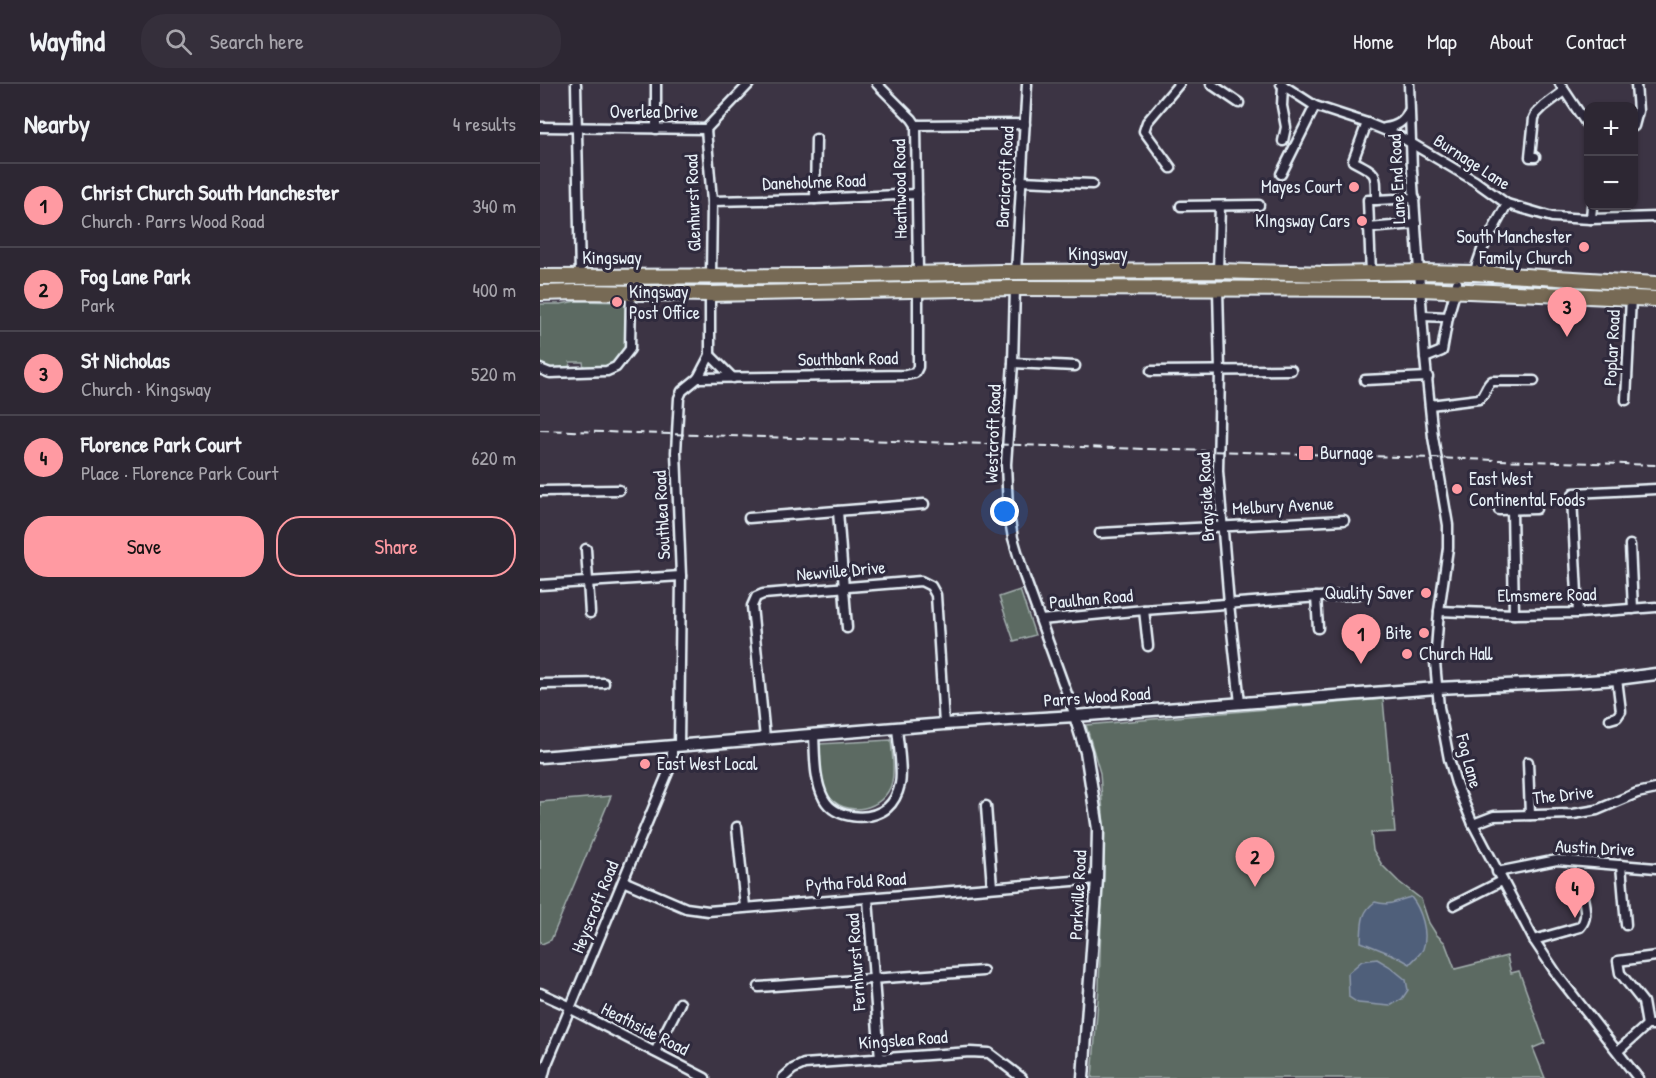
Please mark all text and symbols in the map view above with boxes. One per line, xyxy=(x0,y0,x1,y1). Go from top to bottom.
search box xyxy=(141,14,561,68)
text: Wayfind xyxy=(30,22,105,60)
icon: search xyxy=(162,25,195,58)
text: Search here xyxy=(210,26,304,56)
text: Home xyxy=(1353,27,1394,56)
text: Map xyxy=(1427,27,1457,56)
text: About xyxy=(1490,27,1533,56)
text: Contact xyxy=(1566,27,1626,56)
street label: Overlea Drive xyxy=(610,99,698,124)
map controls xyxy=(1584,102,1638,210)
button: + xyxy=(1584,102,1638,156)
text: Nearby xyxy=(24,106,90,141)
text: 4 results xyxy=(453,110,516,137)
street label: Barcicroft Road xyxy=(989,126,1020,228)
street label: Burnage Lane xyxy=(1429,127,1515,196)
street label: Lane End Road xyxy=(1382,133,1411,225)
street label: Heathwood Road xyxy=(886,139,913,239)
street label: Glenhurst Road xyxy=(678,154,707,252)
button: − xyxy=(1584,156,1638,210)
street label: Daneholme Road xyxy=(762,167,866,196)
place label: Mayes Court xyxy=(1261,174,1343,199)
text: Christ Church South Manchester xyxy=(81,177,339,207)
marker: Mayes Court xyxy=(1347,180,1361,194)
text: 1 xyxy=(40,192,47,219)
text: 340 m xyxy=(472,192,516,219)
text: Church · Parrs Wood Road xyxy=(81,207,264,234)
place label: KIngsway Cars xyxy=(1255,208,1350,233)
marker: KIngsway Cars xyxy=(1355,214,1369,228)
place label: South Manchester Family Church xyxy=(1457,224,1572,270)
marker: South Manchester Family Church xyxy=(1577,240,1591,254)
street label: Kingsway xyxy=(1068,241,1128,266)
street label: Kingsway xyxy=(582,245,642,270)
text: Fog Lane Park xyxy=(81,261,190,291)
text: 2 xyxy=(39,276,48,303)
text: 400 m xyxy=(472,276,516,303)
place label: Kingsway Post Office xyxy=(629,279,700,325)
pin: 3 xyxy=(1548,288,1586,337)
text: Park xyxy=(81,291,114,318)
marker: Kingsway Post Office xyxy=(610,295,624,309)
street label: Poplar Road xyxy=(1597,309,1626,387)
text: St Nicholas xyxy=(81,345,170,375)
street label: Southbank Road xyxy=(798,345,898,372)
text: 3 xyxy=(39,360,48,387)
text: 520 m xyxy=(471,360,516,387)
text: Church · Kingsway xyxy=(81,375,212,402)
street label: Westcroft Road xyxy=(978,384,1007,484)
text: Florence Park Court xyxy=(81,429,241,459)
place label: Burnage xyxy=(1320,440,1374,465)
text: 4 xyxy=(40,444,47,471)
text: 620 m xyxy=(472,444,516,471)
marker: Burnage xyxy=(1297,444,1315,462)
street label: Brayside Road xyxy=(1191,452,1220,542)
text: Place · Florence Park Court xyxy=(81,459,278,486)
place label: East West Continental Foods xyxy=(1469,466,1585,512)
street label: Southlea Road xyxy=(647,470,676,560)
marker: East West Continental Foods xyxy=(1450,482,1464,496)
street label: Melbury Avenue xyxy=(1232,490,1334,521)
your location xyxy=(990,497,1019,526)
button: Save xyxy=(24,516,264,577)
button: Share xyxy=(276,516,516,577)
street label: Newville Drive xyxy=(795,554,887,587)
place label: Quality Saver xyxy=(1325,580,1414,605)
street label: Elmsmere Road xyxy=(1497,581,1597,608)
street label: Paulhan Road xyxy=(1048,582,1134,615)
marker: Quality Saver xyxy=(1419,586,1433,600)
pin: 1 xyxy=(1342,614,1380,664)
place label: Bite xyxy=(1385,620,1412,645)
marker: Bite xyxy=(1417,626,1431,640)
place label: Church Hall xyxy=(1419,641,1493,666)
marker: Church Hall xyxy=(1400,647,1414,661)
street label: Parrs Wood Road xyxy=(1043,680,1151,713)
street label: Fog Lane xyxy=(1450,730,1489,791)
place label: East West Local xyxy=(657,751,758,776)
marker: East West Local xyxy=(638,757,652,771)
street label: The Drive xyxy=(1531,779,1595,810)
street label: Austin Drive xyxy=(1555,833,1635,862)
pin: 2 xyxy=(1236,838,1274,887)
street label: Parkville Road xyxy=(1063,849,1092,941)
street label: Heyscroft Road xyxy=(565,857,624,957)
street label: Pytha Fold Road xyxy=(805,866,907,897)
pin: 4 xyxy=(1556,868,1594,918)
street label: Fernhurst Road xyxy=(840,913,871,1013)
street label: Heathside Road xyxy=(597,996,693,1061)
street label: Kingslea Road xyxy=(858,1024,948,1055)

